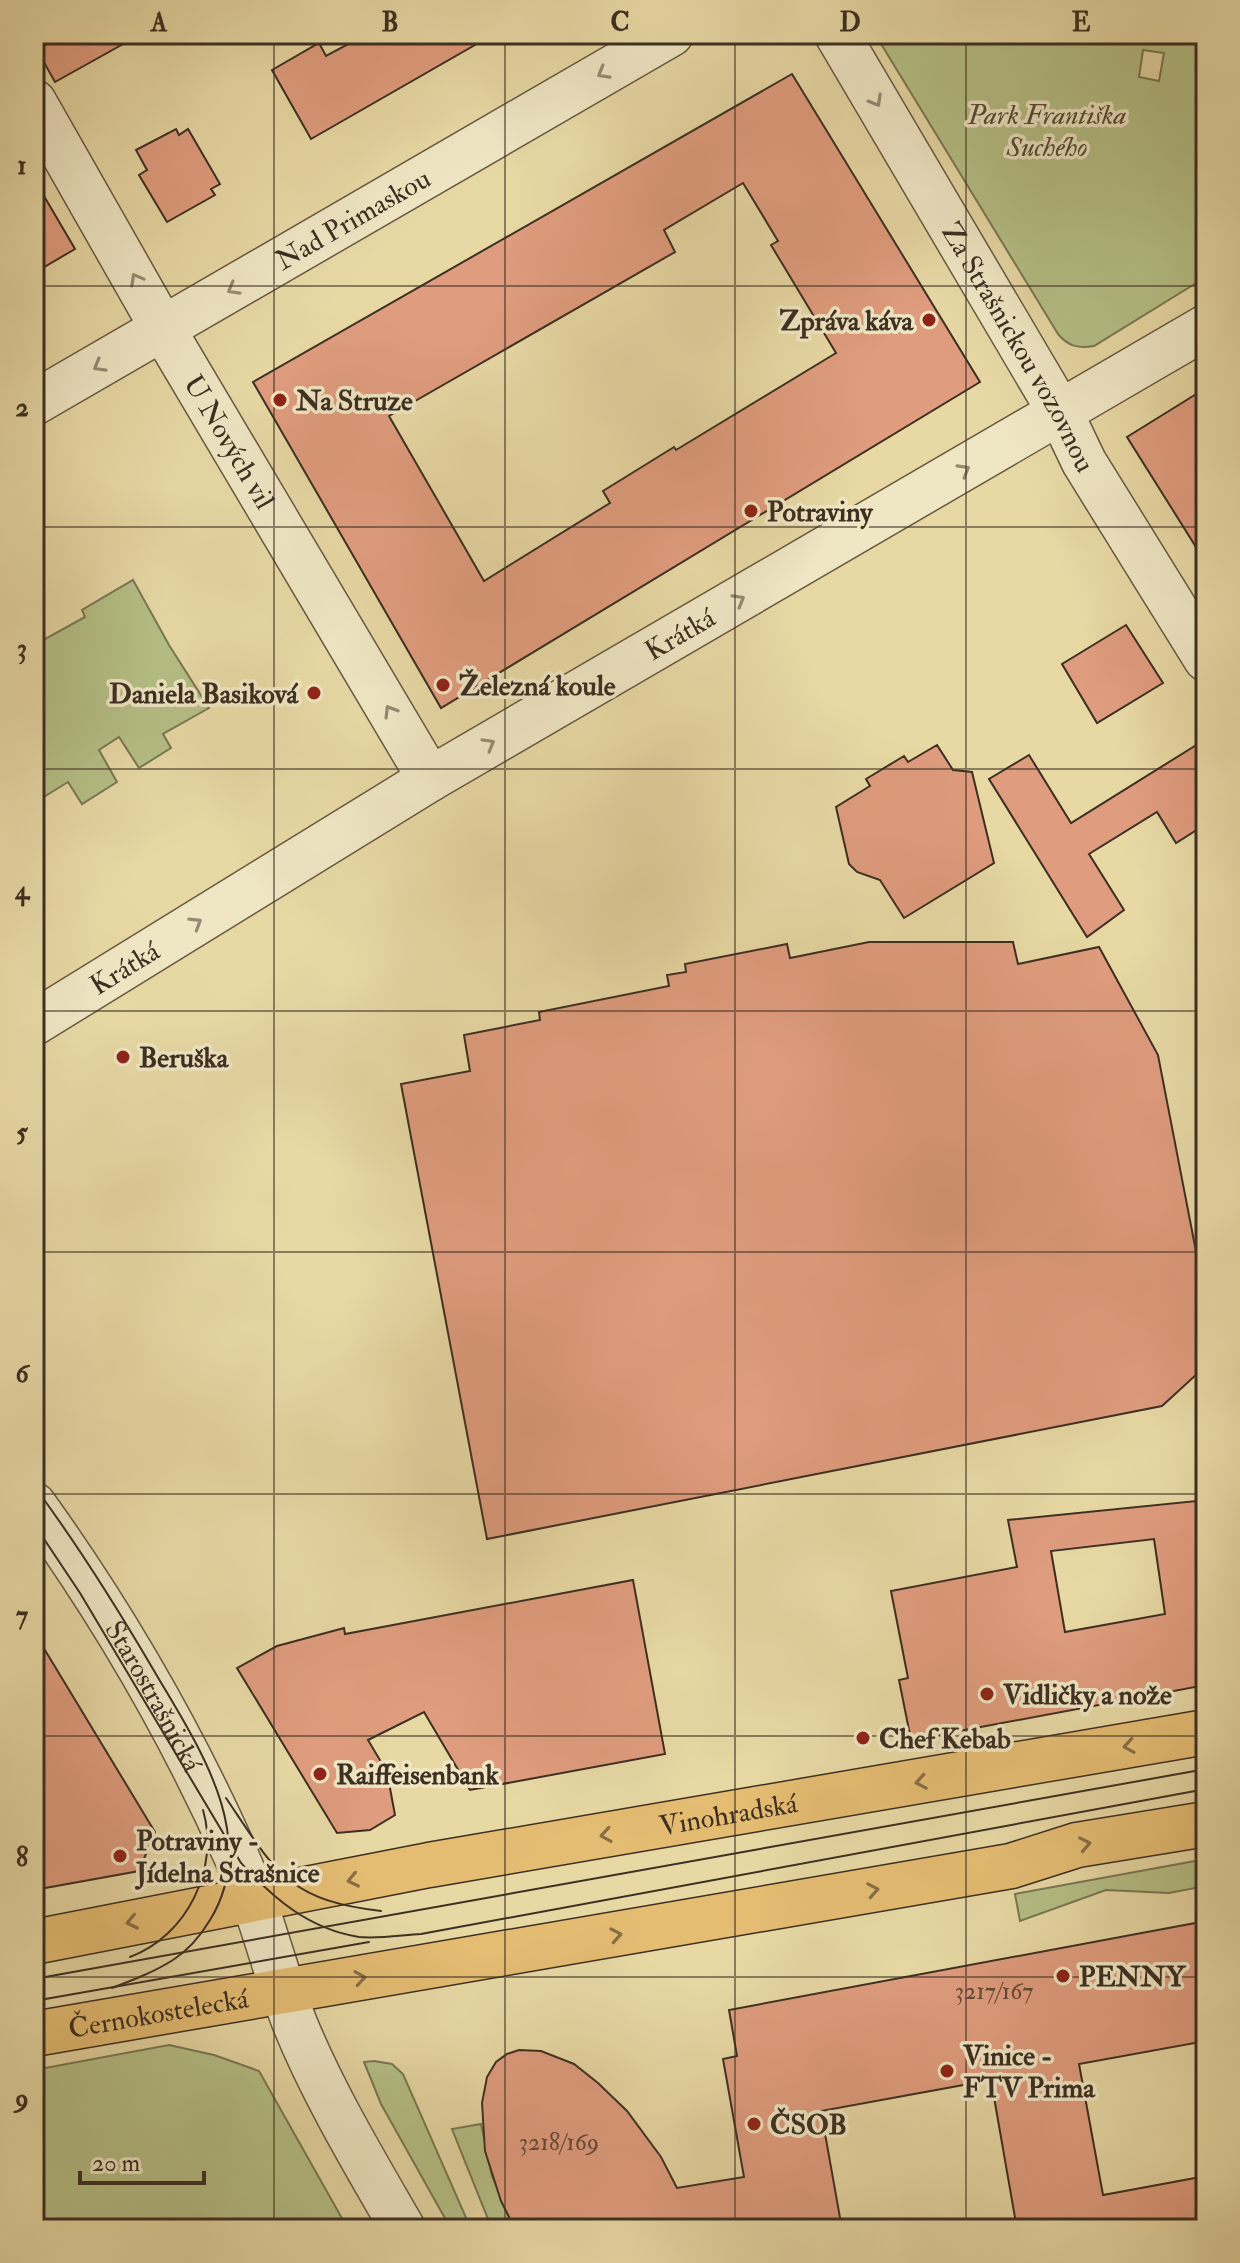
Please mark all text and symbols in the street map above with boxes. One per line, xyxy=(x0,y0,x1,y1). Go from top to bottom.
text: A xyxy=(150,7,168,39)
text: B xyxy=(381,7,399,39)
text: C xyxy=(610,7,630,39)
text: D xyxy=(839,7,861,39)
text: E xyxy=(1072,7,1091,39)
one-way arrow xyxy=(597,63,612,79)
one-way arrow xyxy=(866,92,882,107)
park label: Park Františka Suchého xyxy=(966,98,1127,165)
text: 1 xyxy=(17,150,27,182)
street label: Nad Primaskou xyxy=(269,161,437,278)
street label: Za Strašnickou vozovnou xyxy=(933,217,1102,479)
one-way arrow xyxy=(130,273,146,287)
one-way arrow xyxy=(227,279,242,295)
place label: Zpráva káva xyxy=(779,304,914,339)
marker: Zpráva káva xyxy=(920,311,938,329)
one-way arrow xyxy=(93,356,108,372)
street label: U Nových vil xyxy=(175,369,282,516)
place label: Na Struze xyxy=(295,384,413,419)
marker: Na Struze xyxy=(271,391,289,409)
text: 2 xyxy=(15,392,29,424)
one-way arrow xyxy=(955,464,969,480)
place label: Potraviny xyxy=(767,495,874,530)
marker: Potraviny xyxy=(742,502,760,520)
one-way arrow xyxy=(730,594,744,610)
street label: Krátká xyxy=(639,601,722,669)
text: 3 xyxy=(17,633,27,665)
place label: Železná koule xyxy=(459,668,616,704)
marker: Železná koule xyxy=(434,676,452,694)
place label: Daniela Basiková xyxy=(109,677,299,712)
marker: Daniela Basiková xyxy=(305,684,323,702)
one-way arrow xyxy=(384,705,400,720)
one-way arrow xyxy=(480,738,495,754)
text: 4 xyxy=(14,875,31,907)
one-way arrow xyxy=(187,918,202,933)
street label: Krátká xyxy=(84,934,167,1003)
place label: Beruška xyxy=(139,1041,230,1076)
marker: Beruška xyxy=(114,1048,132,1066)
text: 5 xyxy=(16,1117,28,1149)
text: 6 xyxy=(15,1358,30,1390)
text: 7 xyxy=(16,1600,28,1632)
street label: Starostrašnická xyxy=(97,1615,209,1779)
place label: Vidličky a nože xyxy=(1002,1678,1172,1713)
marker: Vidličky a nože xyxy=(978,1685,996,1703)
place label: Chef Kebab xyxy=(879,1722,1011,1757)
marker: Chef Kebab xyxy=(854,1729,872,1747)
one-way arrow xyxy=(1122,1737,1136,1754)
place label: Raiffeisenbank xyxy=(336,1758,499,1793)
marker: Raiffeisenbank xyxy=(311,1765,329,1783)
one-way arrow xyxy=(914,1772,928,1789)
street label: Vinohradská xyxy=(657,1786,801,1844)
place label: Potraviny - Jídelna Strašnice xyxy=(134,1824,320,1891)
one-way arrow xyxy=(599,1826,612,1843)
one-way arrow xyxy=(1079,1836,1092,1853)
text: 8 xyxy=(16,1842,28,1874)
marker: Potraviny - Jídelna Strašnice xyxy=(111,1847,129,1865)
one-way arrow xyxy=(347,1871,360,1888)
one-way arrow xyxy=(866,1882,879,1899)
one-way arrow xyxy=(126,1913,139,1930)
one-way arrow xyxy=(610,1927,623,1944)
place label: PENNY xyxy=(1079,1960,1187,1995)
marker: PENNY xyxy=(1054,1967,1072,1985)
one-way arrow xyxy=(353,1970,367,1987)
house number: 3217/167 xyxy=(955,1976,1033,2007)
street label: Černokostelecká xyxy=(66,1981,252,2047)
place label: Vinice - FTV Prima xyxy=(962,2039,1096,2106)
marker: Vinice - FTV Prima xyxy=(938,2062,956,2080)
text: 9 xyxy=(12,2083,29,2115)
place label: ČSOB xyxy=(770,2107,847,2143)
marker: ČSOB xyxy=(745,2115,763,2133)
house number: 3218/169 xyxy=(519,2127,599,2158)
scale bar xyxy=(80,2135,204,2185)
text: 20 m xyxy=(92,2148,141,2179)

